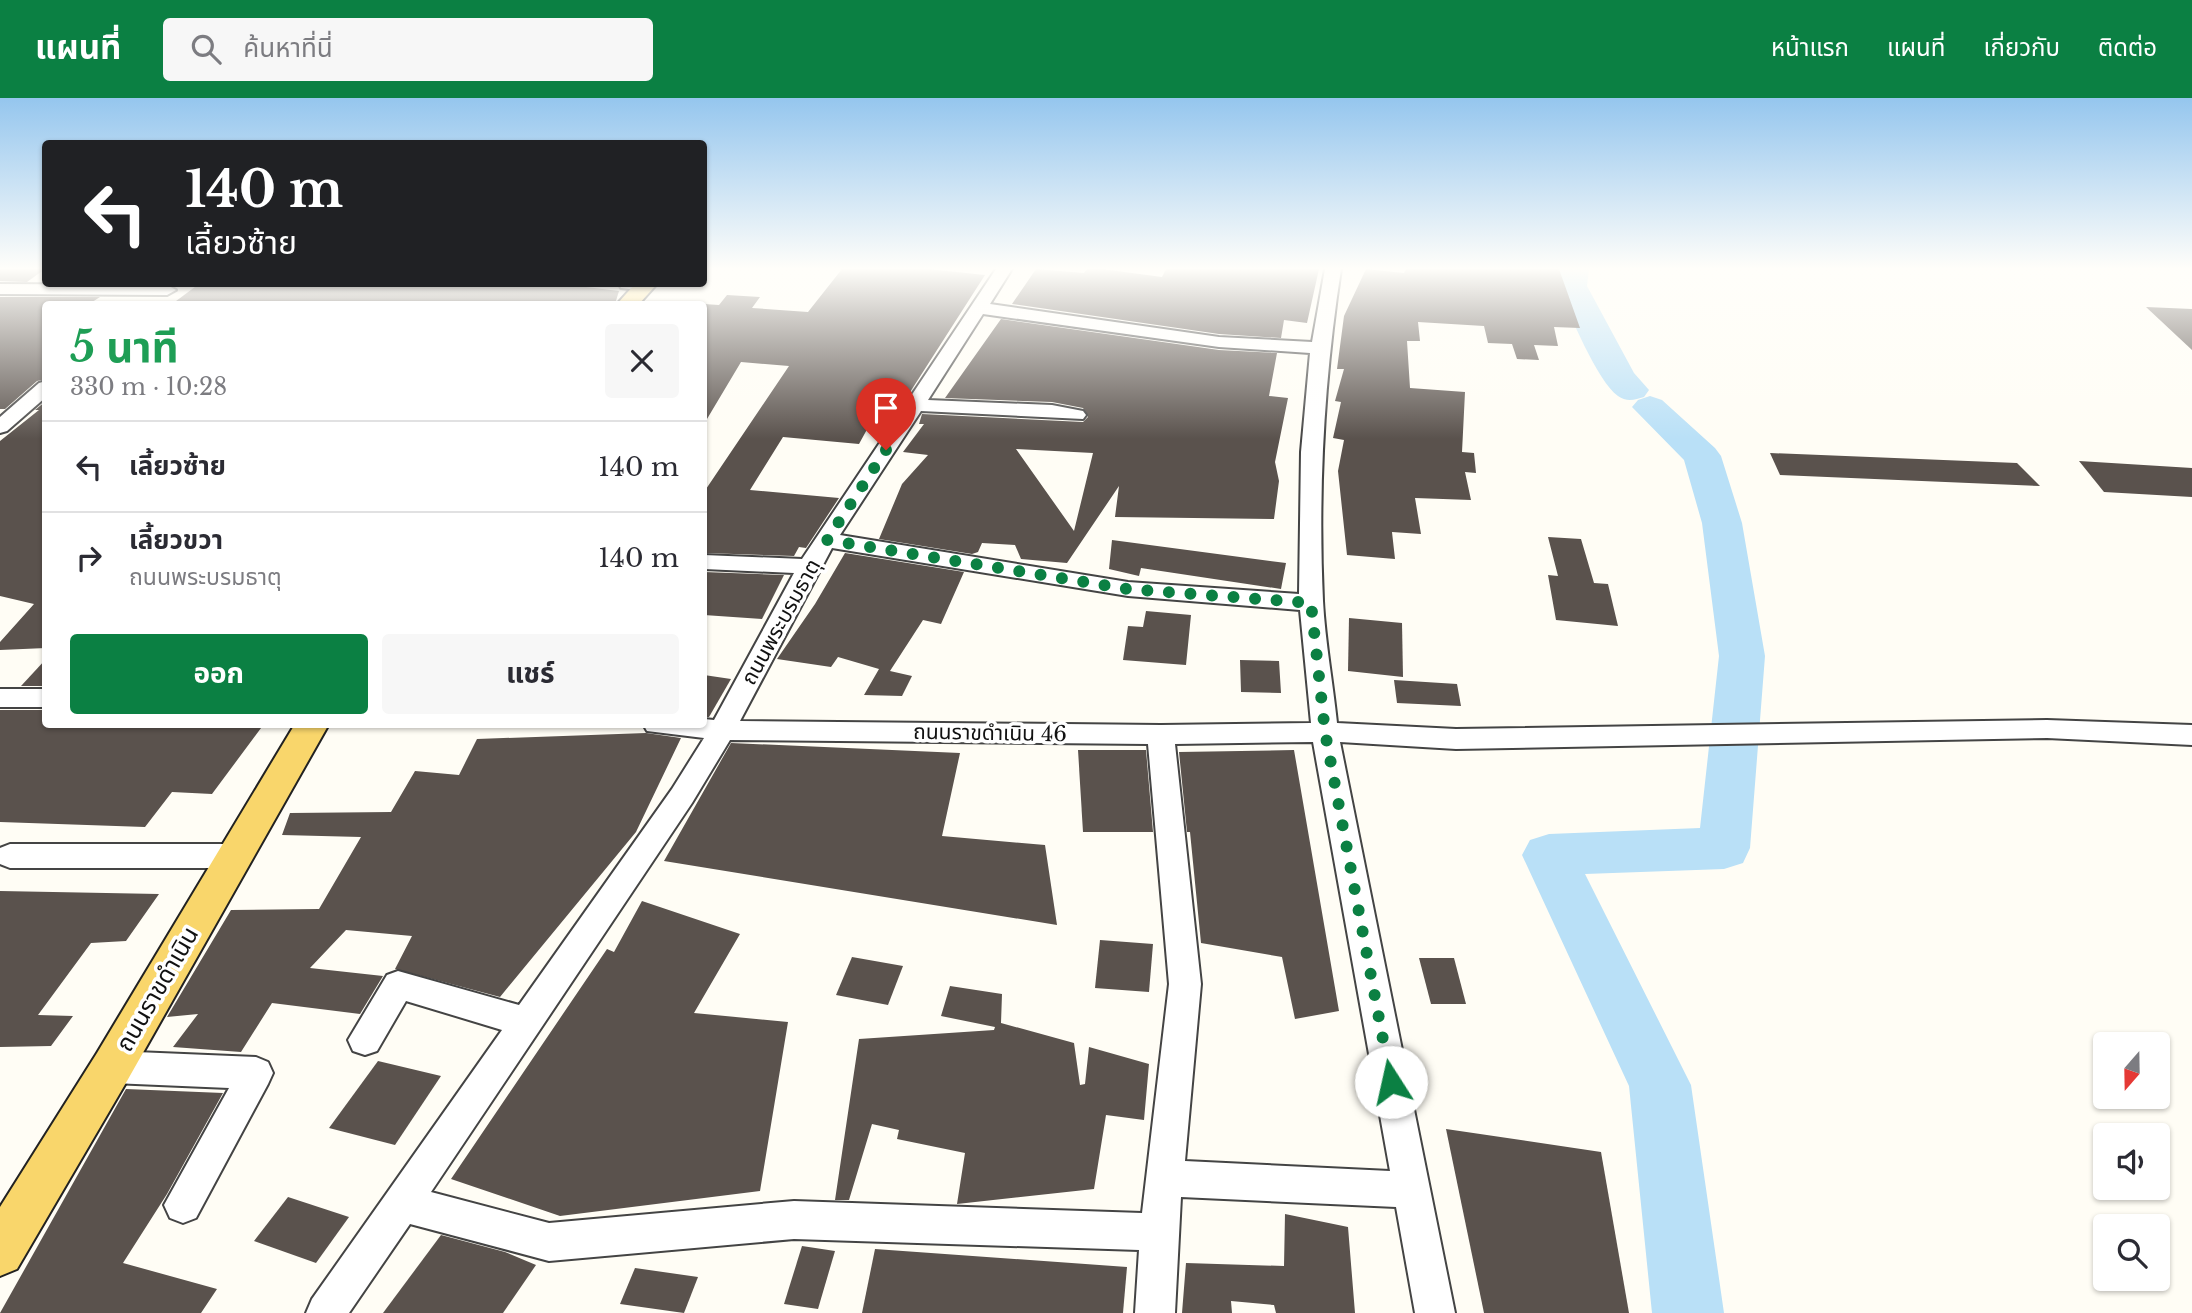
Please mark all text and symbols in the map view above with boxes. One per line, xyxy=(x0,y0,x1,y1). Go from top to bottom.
search box xyxy=(163,18,653,81)
text: แผนที่ xyxy=(35,27,121,68)
icon: search xyxy=(187,30,225,68)
text: ค้นหาที่นี่ xyxy=(243,32,333,64)
text: หน้าแรก xyxy=(1771,33,1849,62)
text: แผนที่ xyxy=(1887,33,1945,62)
text: เกี่ยวกับ xyxy=(1983,33,2060,62)
text: ติดต่อ xyxy=(2098,33,2157,62)
text: 140 m xyxy=(185,159,343,220)
icon: left xyxy=(70,168,161,259)
text: เลี้ยวซ้าย xyxy=(185,223,297,263)
text: 5 นาที xyxy=(70,321,179,373)
button: close xyxy=(605,324,679,398)
text: 330 m · 10:28 xyxy=(70,373,227,401)
pin xyxy=(856,378,916,450)
icon: arrive xyxy=(867,389,905,427)
icon: left xyxy=(70,448,108,486)
text: เลี้ยวซ้าย xyxy=(129,450,226,482)
text: 140 m xyxy=(598,451,679,483)
text: เลี้ยวขวา xyxy=(129,524,223,556)
icon: right xyxy=(70,539,108,577)
text: 140 m xyxy=(598,542,679,574)
street label: ถนนพระบรมธาตุ xyxy=(736,555,826,689)
text: ถนนพระบรมธาตุ xyxy=(129,563,282,591)
button: ออก xyxy=(70,634,368,714)
button: แชร์ xyxy=(382,634,679,714)
street label: ถนนราขดำเนิน 46 xyxy=(913,719,1067,747)
street label: ถนนราขดำเนิน xyxy=(110,921,204,1057)
north arrow xyxy=(2093,1032,2170,1110)
map controls xyxy=(2093,1032,2170,1291)
position arrow xyxy=(1354,1045,1428,1119)
button: sound xyxy=(2093,1123,2170,1200)
button: search xyxy=(2093,1214,2170,1291)

